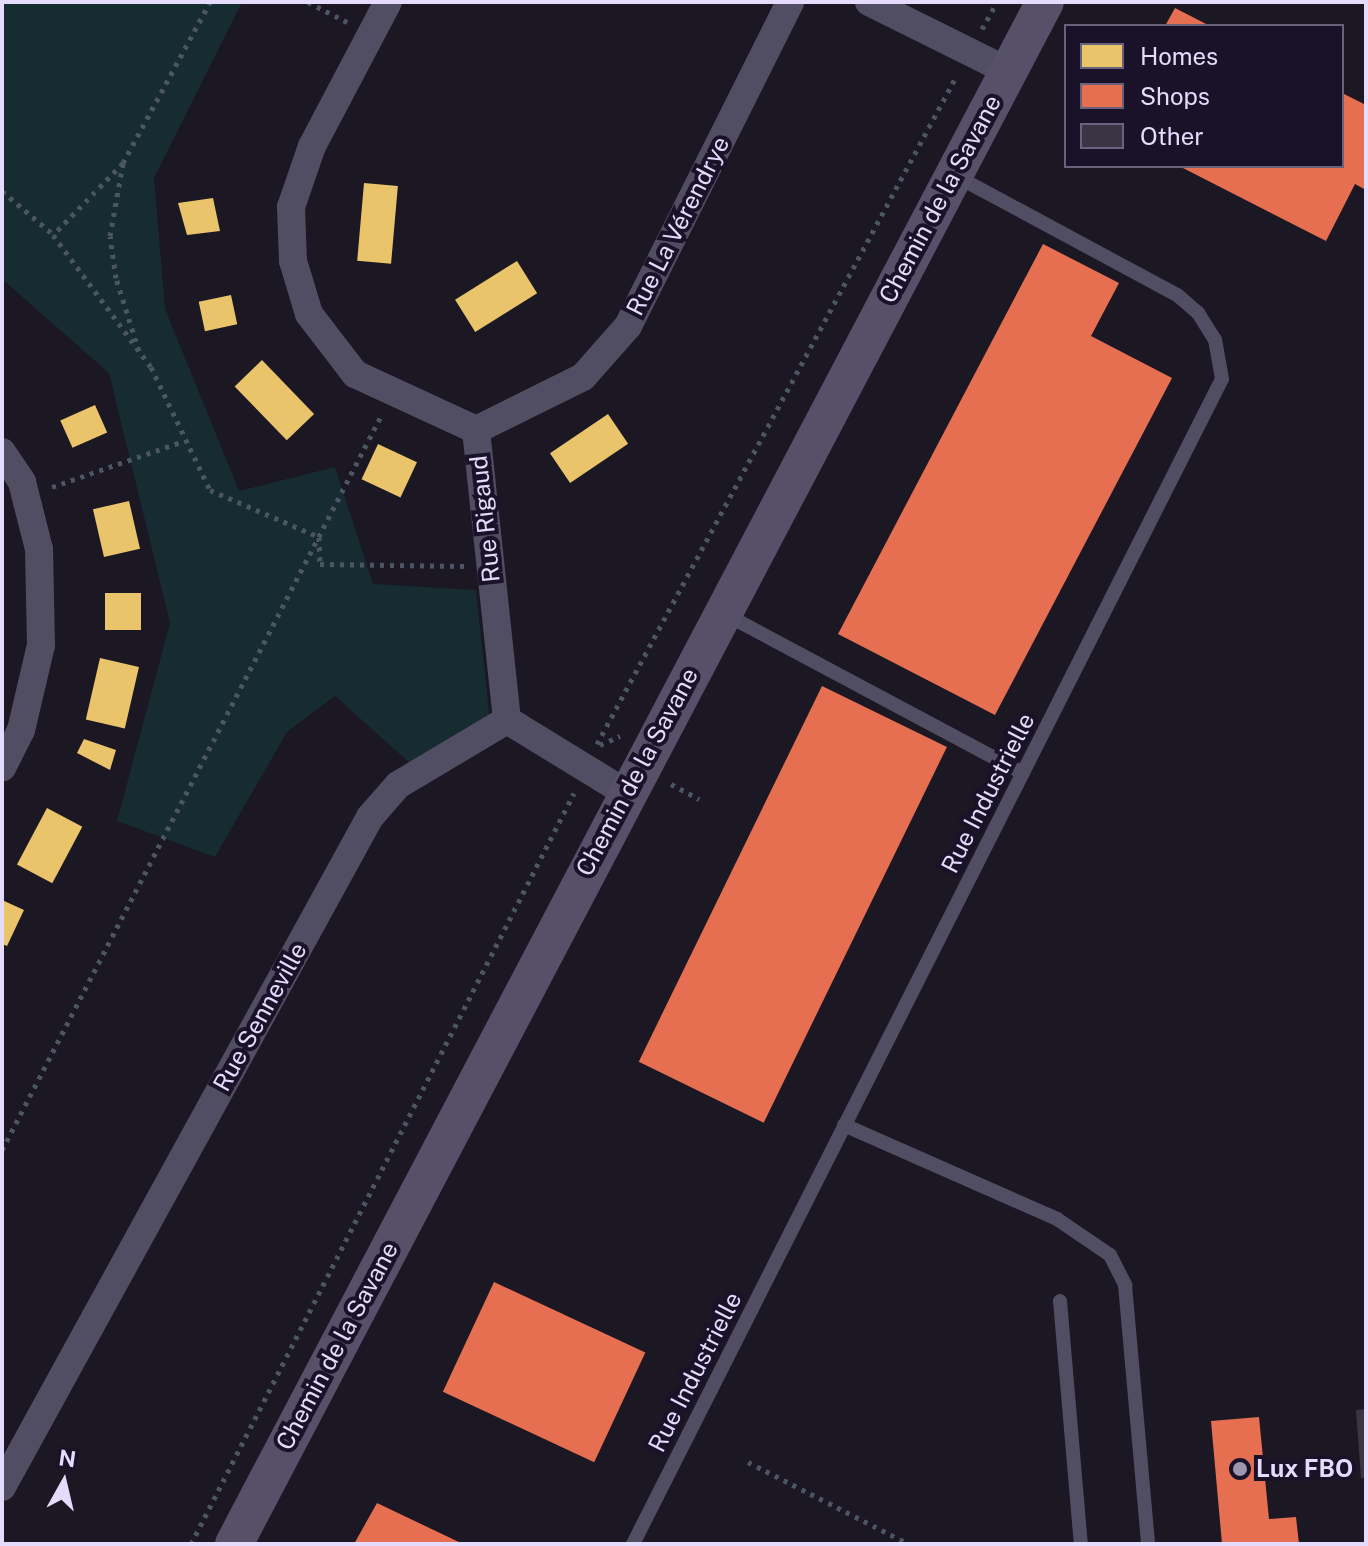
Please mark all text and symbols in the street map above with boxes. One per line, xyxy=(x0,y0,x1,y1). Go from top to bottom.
legend xyxy=(1064,24,1344,168)
text: Homes xyxy=(1140,42,1218,70)
text: Shops xyxy=(1140,82,1210,110)
street label: Chemin de la Savane xyxy=(873,90,1007,308)
text: Other xyxy=(1140,122,1204,150)
street label: Rue La Vérendrye xyxy=(620,131,736,321)
street label: Rue Rigaud xyxy=(464,454,506,584)
street label: Chemin de la Savane xyxy=(570,663,704,881)
street label: Rue Industrielle xyxy=(935,708,1041,878)
street label: Rue Senneville xyxy=(207,938,313,1096)
street label: Chemin de la Savane xyxy=(270,1237,404,1455)
street label: Rue Industrielle xyxy=(642,1287,748,1457)
north arrow xyxy=(24,1442,104,1522)
text: N xyxy=(57,1444,78,1472)
place label: Lux FBO xyxy=(1256,1455,1353,1483)
marker: Lux FBO xyxy=(1231,1460,1249,1478)

